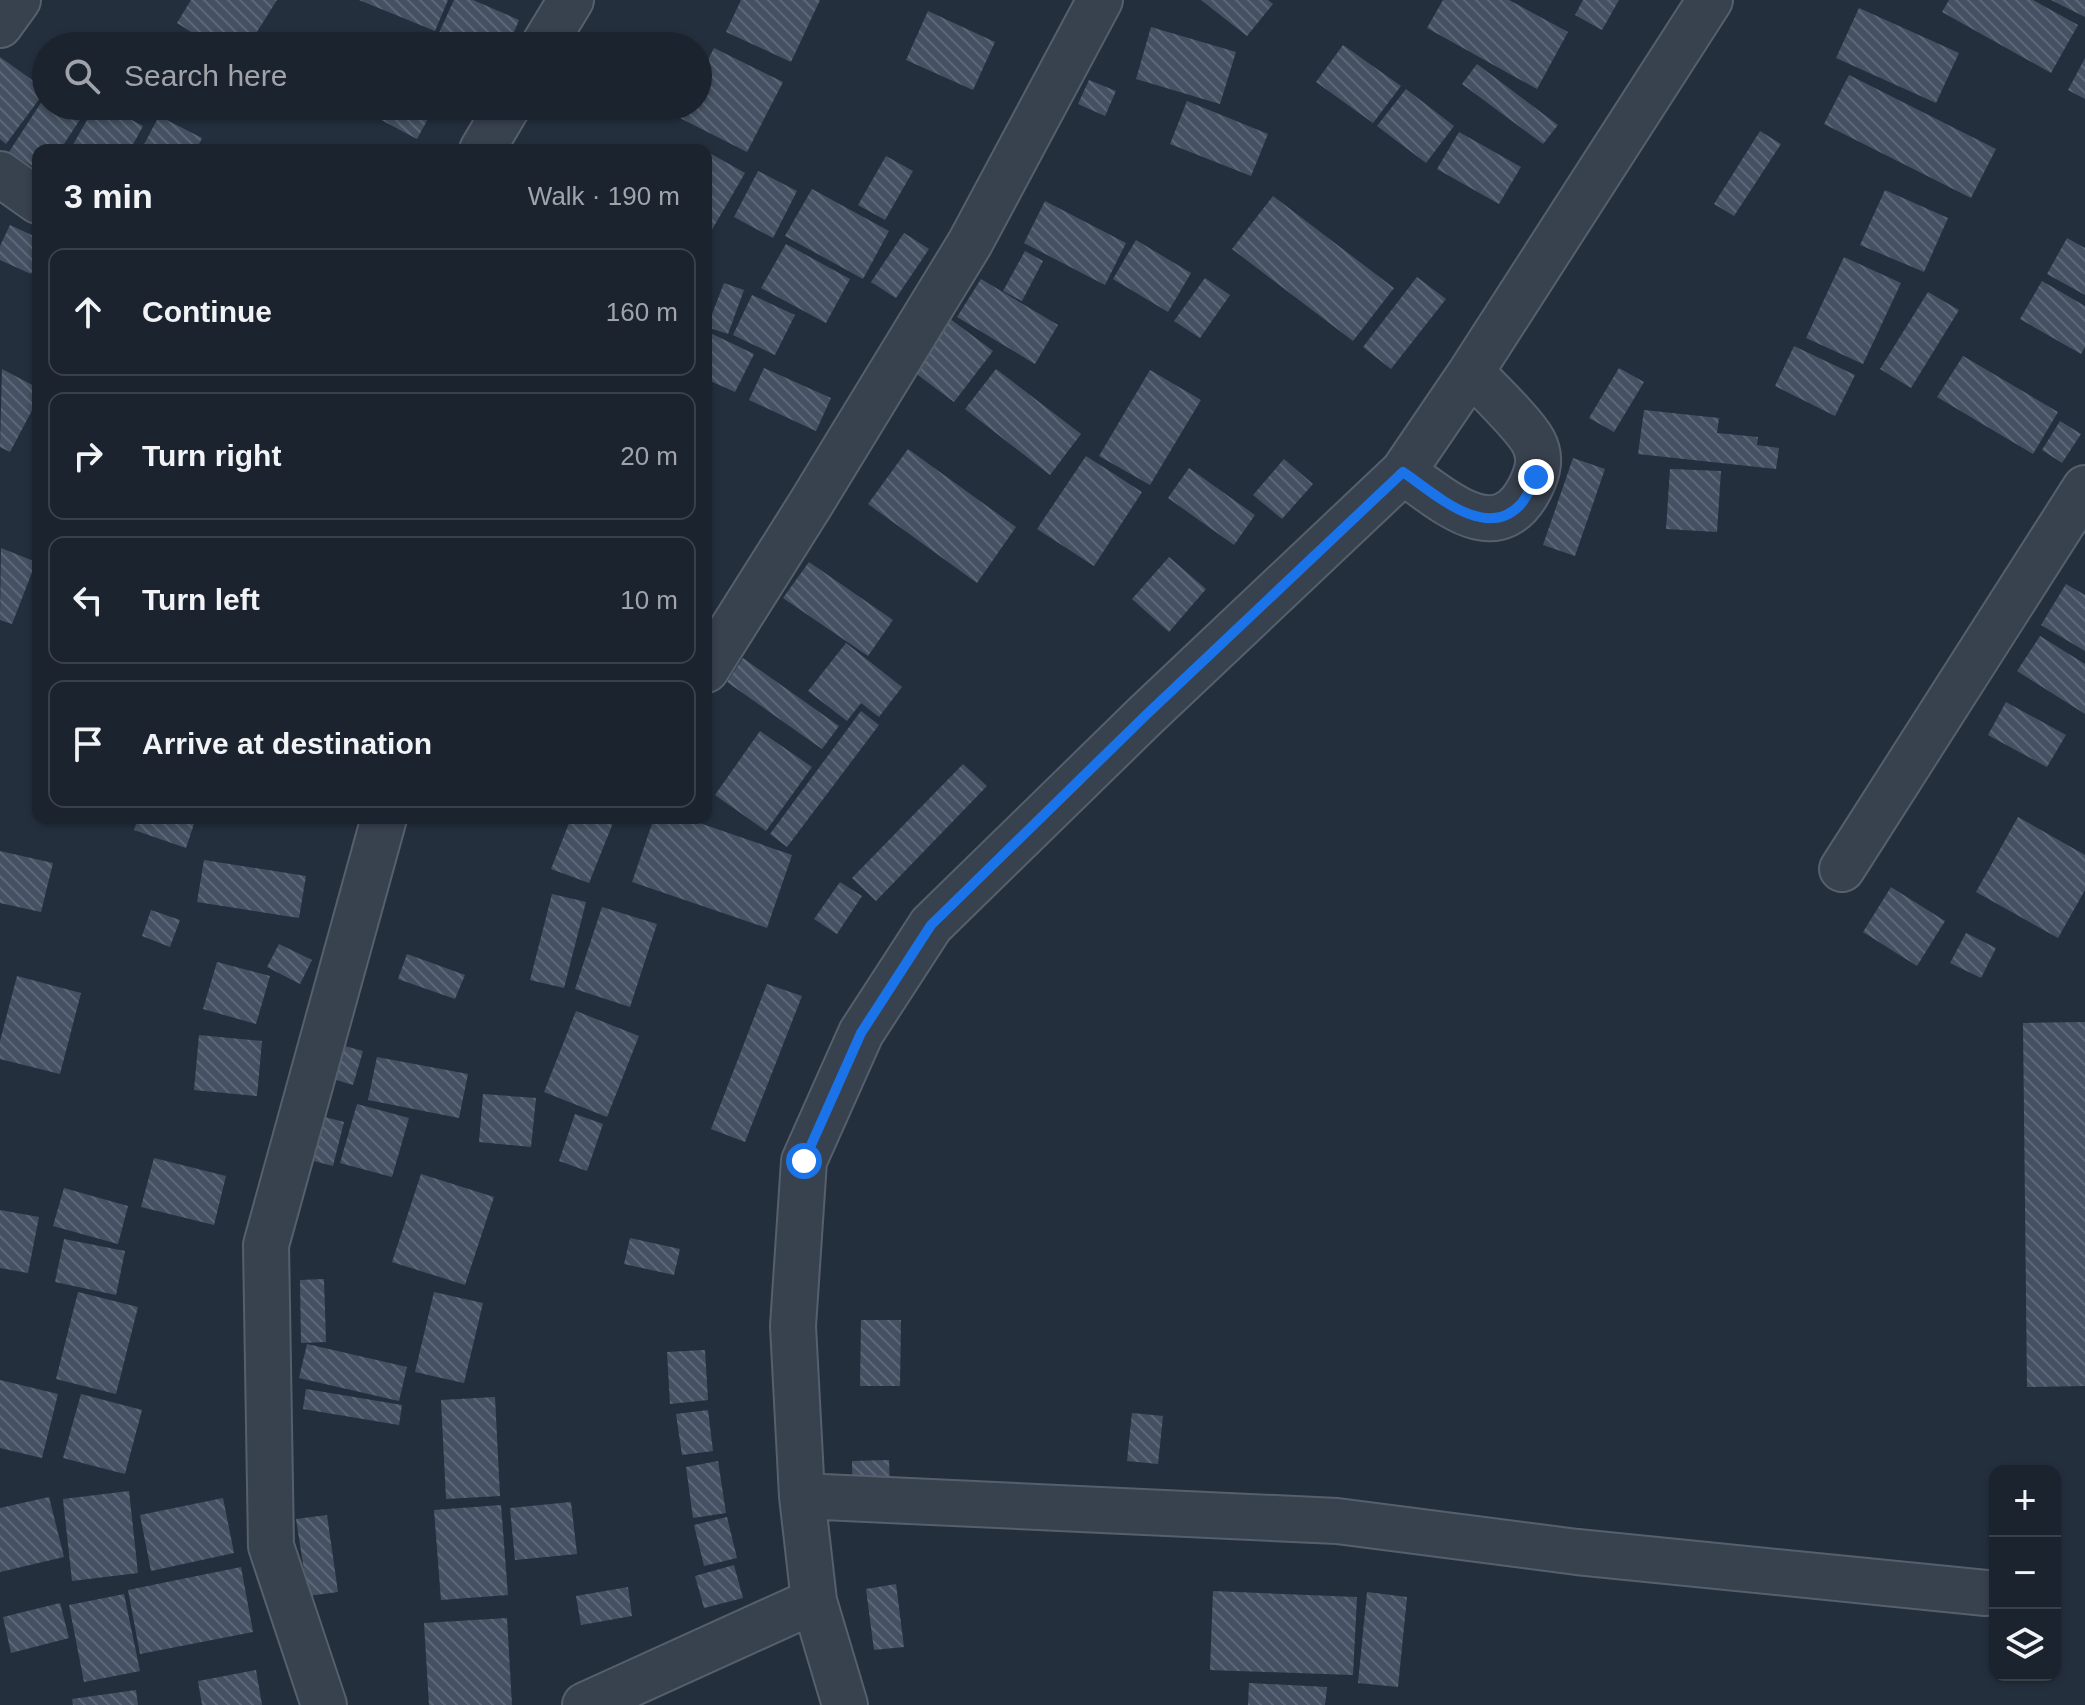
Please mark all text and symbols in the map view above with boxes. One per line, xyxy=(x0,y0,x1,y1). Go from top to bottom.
search box xyxy=(32,32,712,120)
icon: search xyxy=(60,54,104,98)
text: Search here xyxy=(124,59,287,92)
text: 3 min xyxy=(64,177,153,215)
text: Walk · 190 m xyxy=(528,181,680,211)
icon: ahead xyxy=(66,290,110,334)
text: Continue xyxy=(142,295,272,328)
text: 160 m xyxy=(606,297,678,327)
icon: right xyxy=(66,434,110,478)
text: Turn right xyxy=(142,439,281,472)
text: 20 m xyxy=(620,441,678,471)
route end xyxy=(1518,459,1554,495)
icon: left xyxy=(66,578,110,622)
text: Turn left xyxy=(142,583,260,616)
text: 10 m xyxy=(620,585,678,615)
icon: arrive xyxy=(66,722,110,766)
text: Arrive at destination xyxy=(142,727,432,760)
route start xyxy=(786,1143,822,1179)
map controls xyxy=(1989,1465,2061,1681)
button: + xyxy=(1989,1465,2061,1537)
button: − xyxy=(1989,1537,2061,1609)
button: layers xyxy=(1989,1609,2061,1681)

